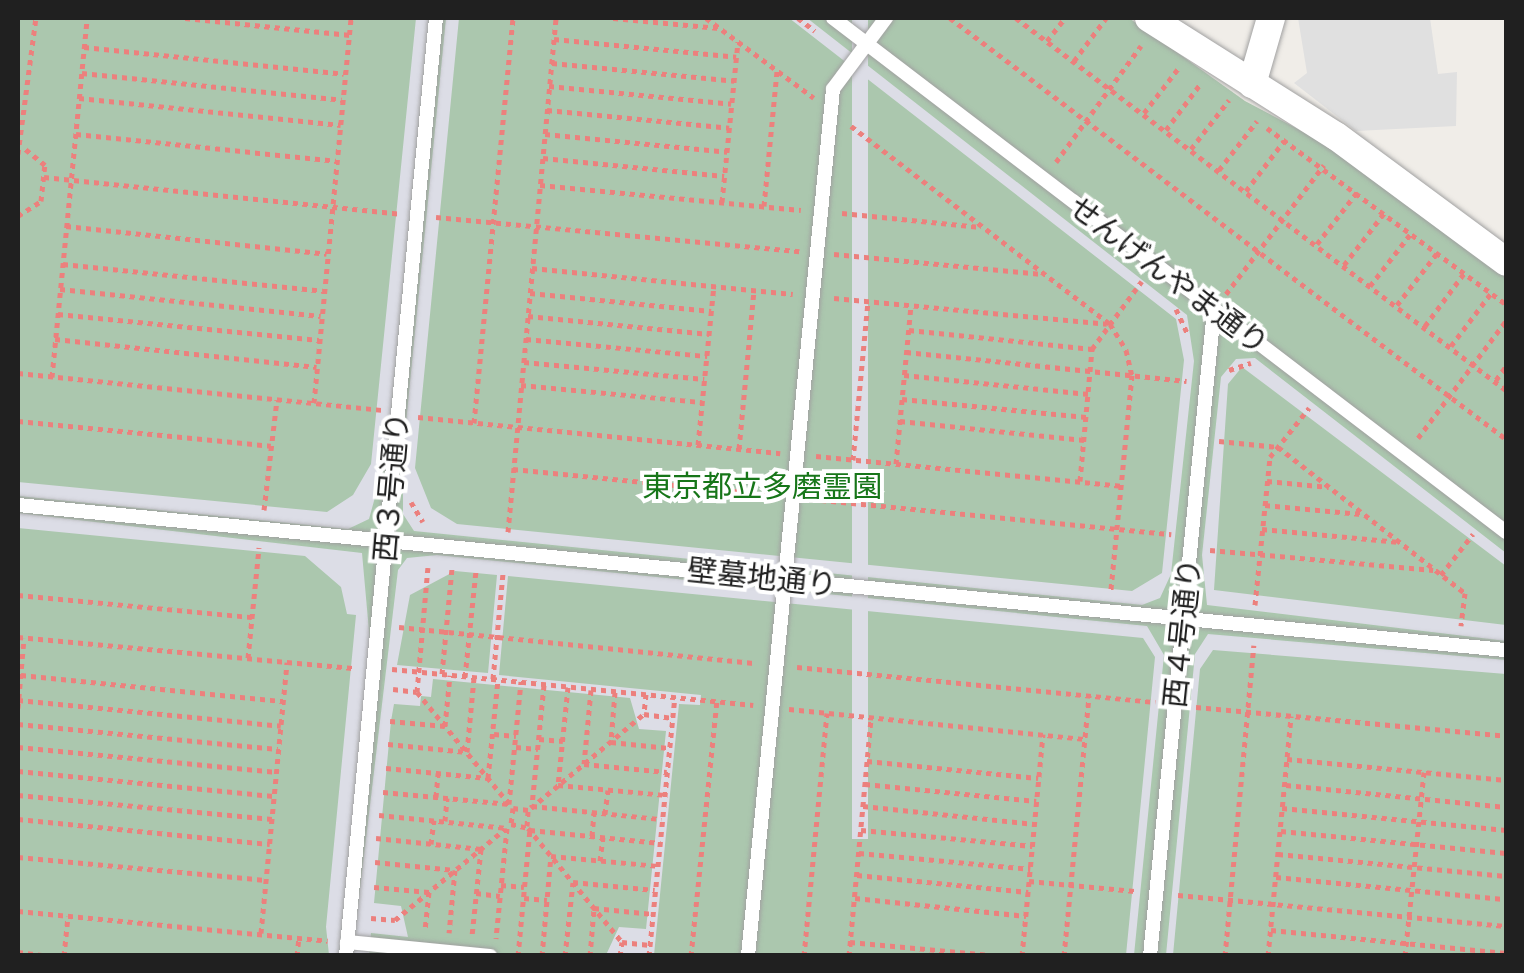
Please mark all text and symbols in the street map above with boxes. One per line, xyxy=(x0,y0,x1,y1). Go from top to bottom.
street label: せんげんやま通り xyxy=(1062,188,1276,362)
street label: 西３号通り xyxy=(367,411,415,563)
park label: 東京都立多磨霊園 xyxy=(642,468,882,504)
street label: 壁墓地通り xyxy=(686,551,838,603)
street label: 西４号通り xyxy=(1156,557,1208,709)

